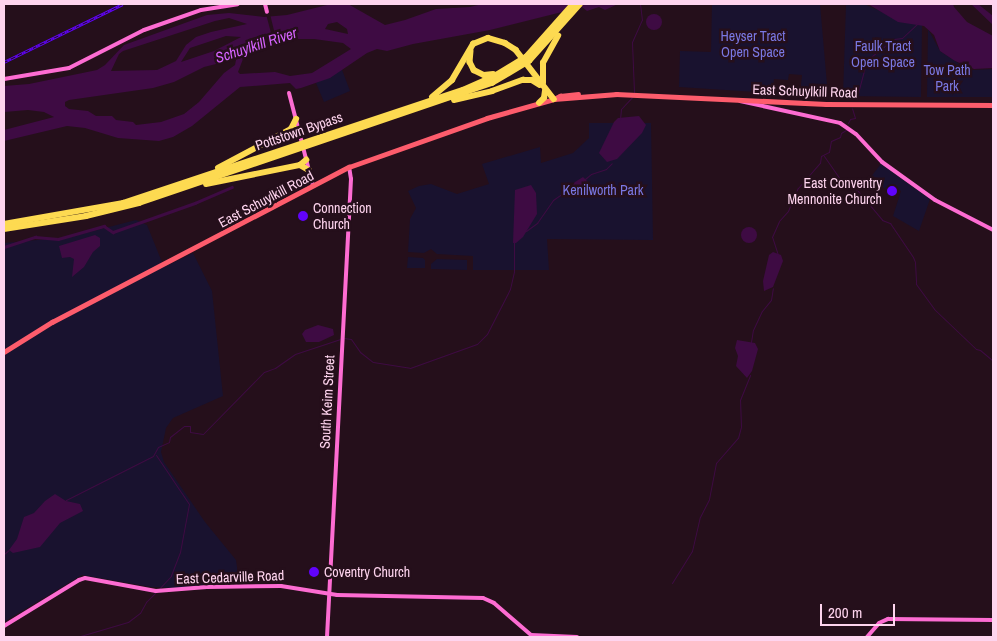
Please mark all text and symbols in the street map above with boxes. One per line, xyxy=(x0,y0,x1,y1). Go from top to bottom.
water label: Schuylkill River xyxy=(213,23,299,67)
park label: Heyser Tract Open Space xyxy=(720,28,786,60)
park label: Faulk Tract Open Space xyxy=(851,38,915,70)
park label: Tow Path Park xyxy=(923,62,971,94)
street label: East Schuylkill Road xyxy=(752,81,858,101)
street label: Pottstown Bypass xyxy=(253,108,345,154)
street label: East Schuylkill Road xyxy=(216,167,316,231)
place label: East Conventry Mennonite Church xyxy=(788,175,882,208)
park label: Kenilworth Park xyxy=(562,182,644,198)
marker: East Conventry Mennonite Church xyxy=(886,185,898,197)
place label: Connection Church xyxy=(313,200,372,232)
marker: Connection Church xyxy=(297,210,309,222)
street label: South Keim Street xyxy=(316,355,338,449)
place label: Coventry Church xyxy=(324,564,410,580)
marker: Coventry Church xyxy=(308,566,320,578)
street label: East Cedarville Road xyxy=(176,567,284,587)
scale bar xyxy=(822,594,897,626)
text: 200 m xyxy=(828,602,862,623)

